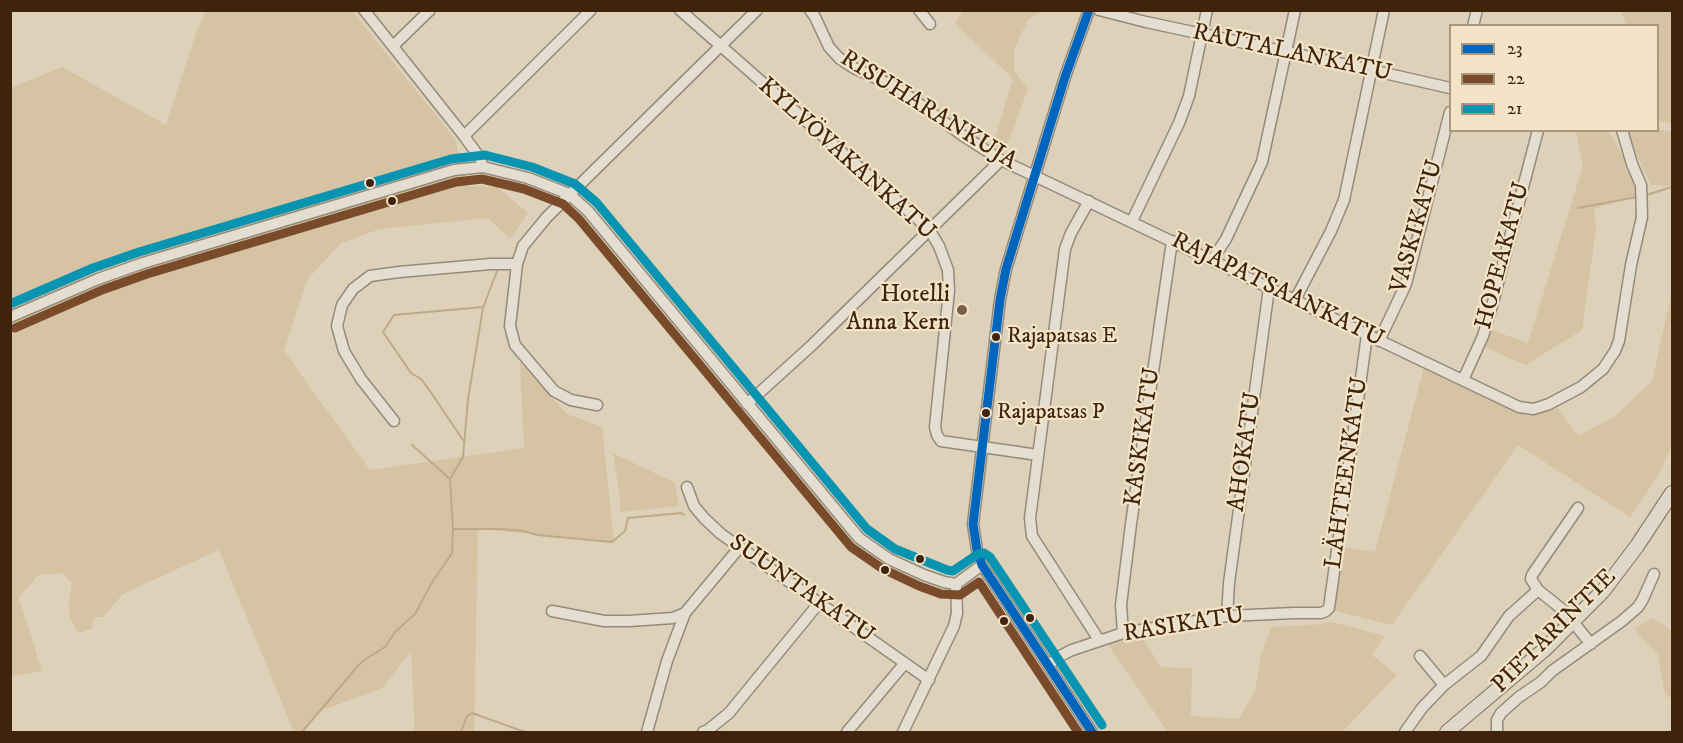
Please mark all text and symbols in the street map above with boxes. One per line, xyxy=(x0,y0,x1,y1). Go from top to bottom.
street label: RAUTALANKATU xyxy=(1190,19,1394,89)
legend xyxy=(1449,24,1659,132)
text: 23 xyxy=(1507,38,1523,60)
street label: RISUHARANKUJA xyxy=(834,45,1022,177)
text: 22 xyxy=(1507,68,1525,90)
street label: KYLVÖVAKANKATU xyxy=(751,73,941,247)
text: 21 xyxy=(1507,98,1522,120)
street label: VASKIKATU xyxy=(1385,157,1451,297)
unlabelled marker xyxy=(364,177,376,189)
street label: HOPEAKATU xyxy=(1471,179,1537,333)
unlabelled marker xyxy=(386,195,398,207)
street label: RAJAPATSAANKATU xyxy=(1166,227,1388,355)
place label: Hotelli Anna Kern xyxy=(846,282,950,338)
marker: Hotelli Anna Kern xyxy=(955,303,969,317)
place label: Rajapatsas E xyxy=(1007,324,1117,350)
marker: Rajapatsas E xyxy=(990,331,1002,343)
street label: KASKIKATU xyxy=(1120,366,1168,508)
street label: LÄHTEENKATU xyxy=(1320,375,1376,571)
street label: AHOKATU xyxy=(1223,391,1269,513)
place label: Rajapatsas P xyxy=(997,400,1105,426)
marker: Rajapatsas P xyxy=(980,407,992,419)
street label: SUUNTAKATU xyxy=(723,529,879,651)
unlabelled marker xyxy=(914,553,926,565)
unlabelled marker xyxy=(879,564,891,576)
street label: PIETARINTIE xyxy=(1487,564,1623,700)
street label: RASIKATU xyxy=(1122,602,1246,650)
unlabelled marker xyxy=(1024,612,1036,624)
unlabelled marker xyxy=(998,615,1010,627)

